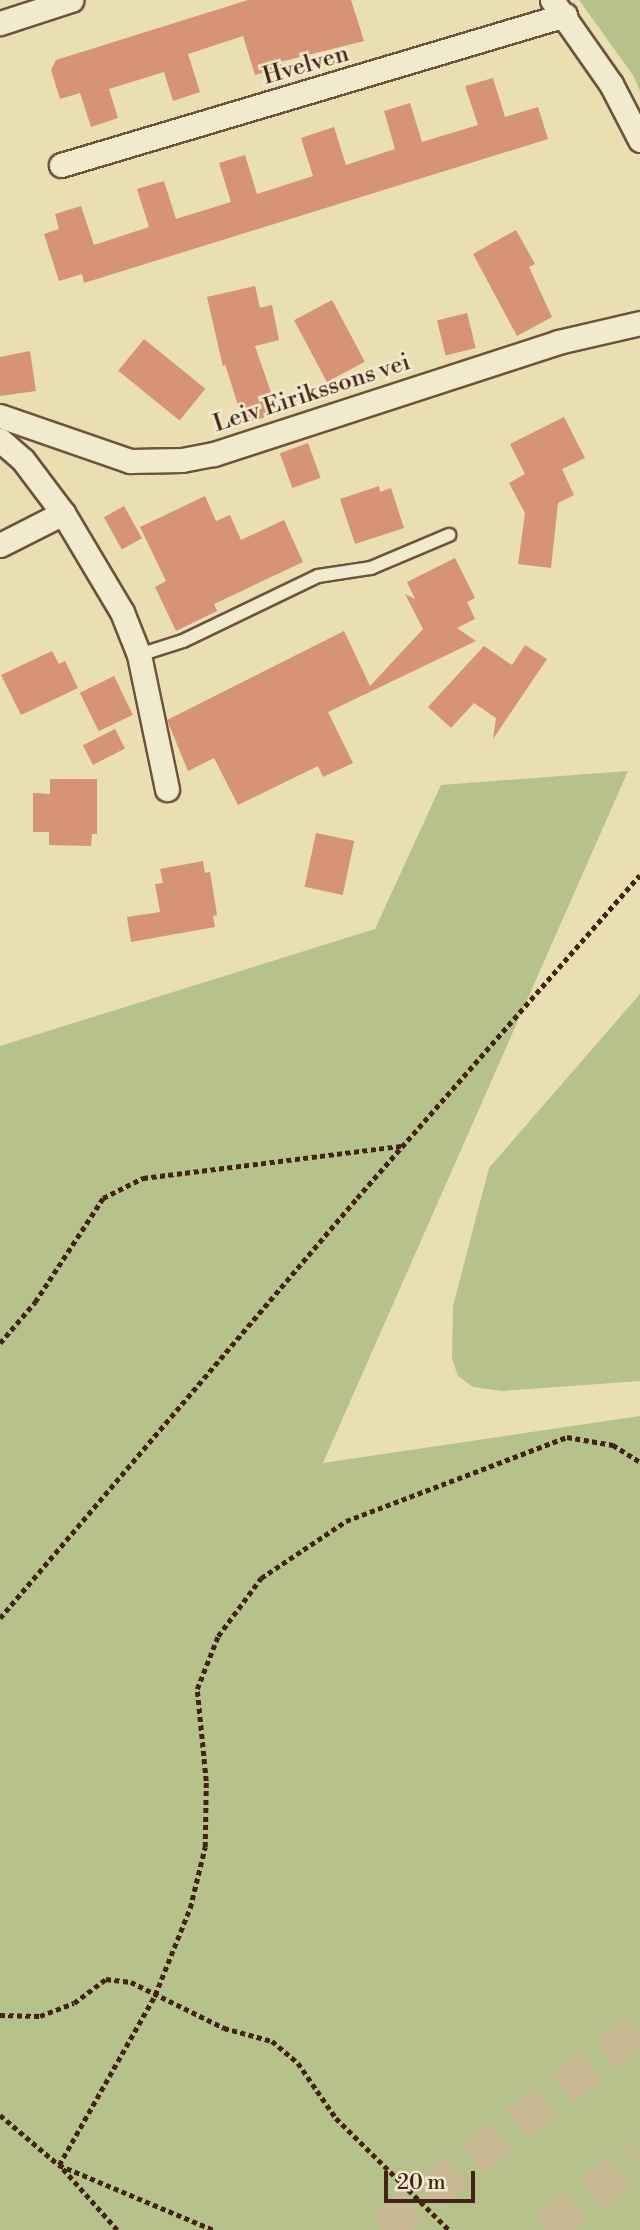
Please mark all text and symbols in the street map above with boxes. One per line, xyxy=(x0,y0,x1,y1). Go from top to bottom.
street label: Hvelven xyxy=(260,40,352,92)
street label: Leiv Eirikssons vei xyxy=(210,349,414,439)
scale bar xyxy=(388,2156,479,2200)
text: 20 m xyxy=(397,2170,446,2196)

